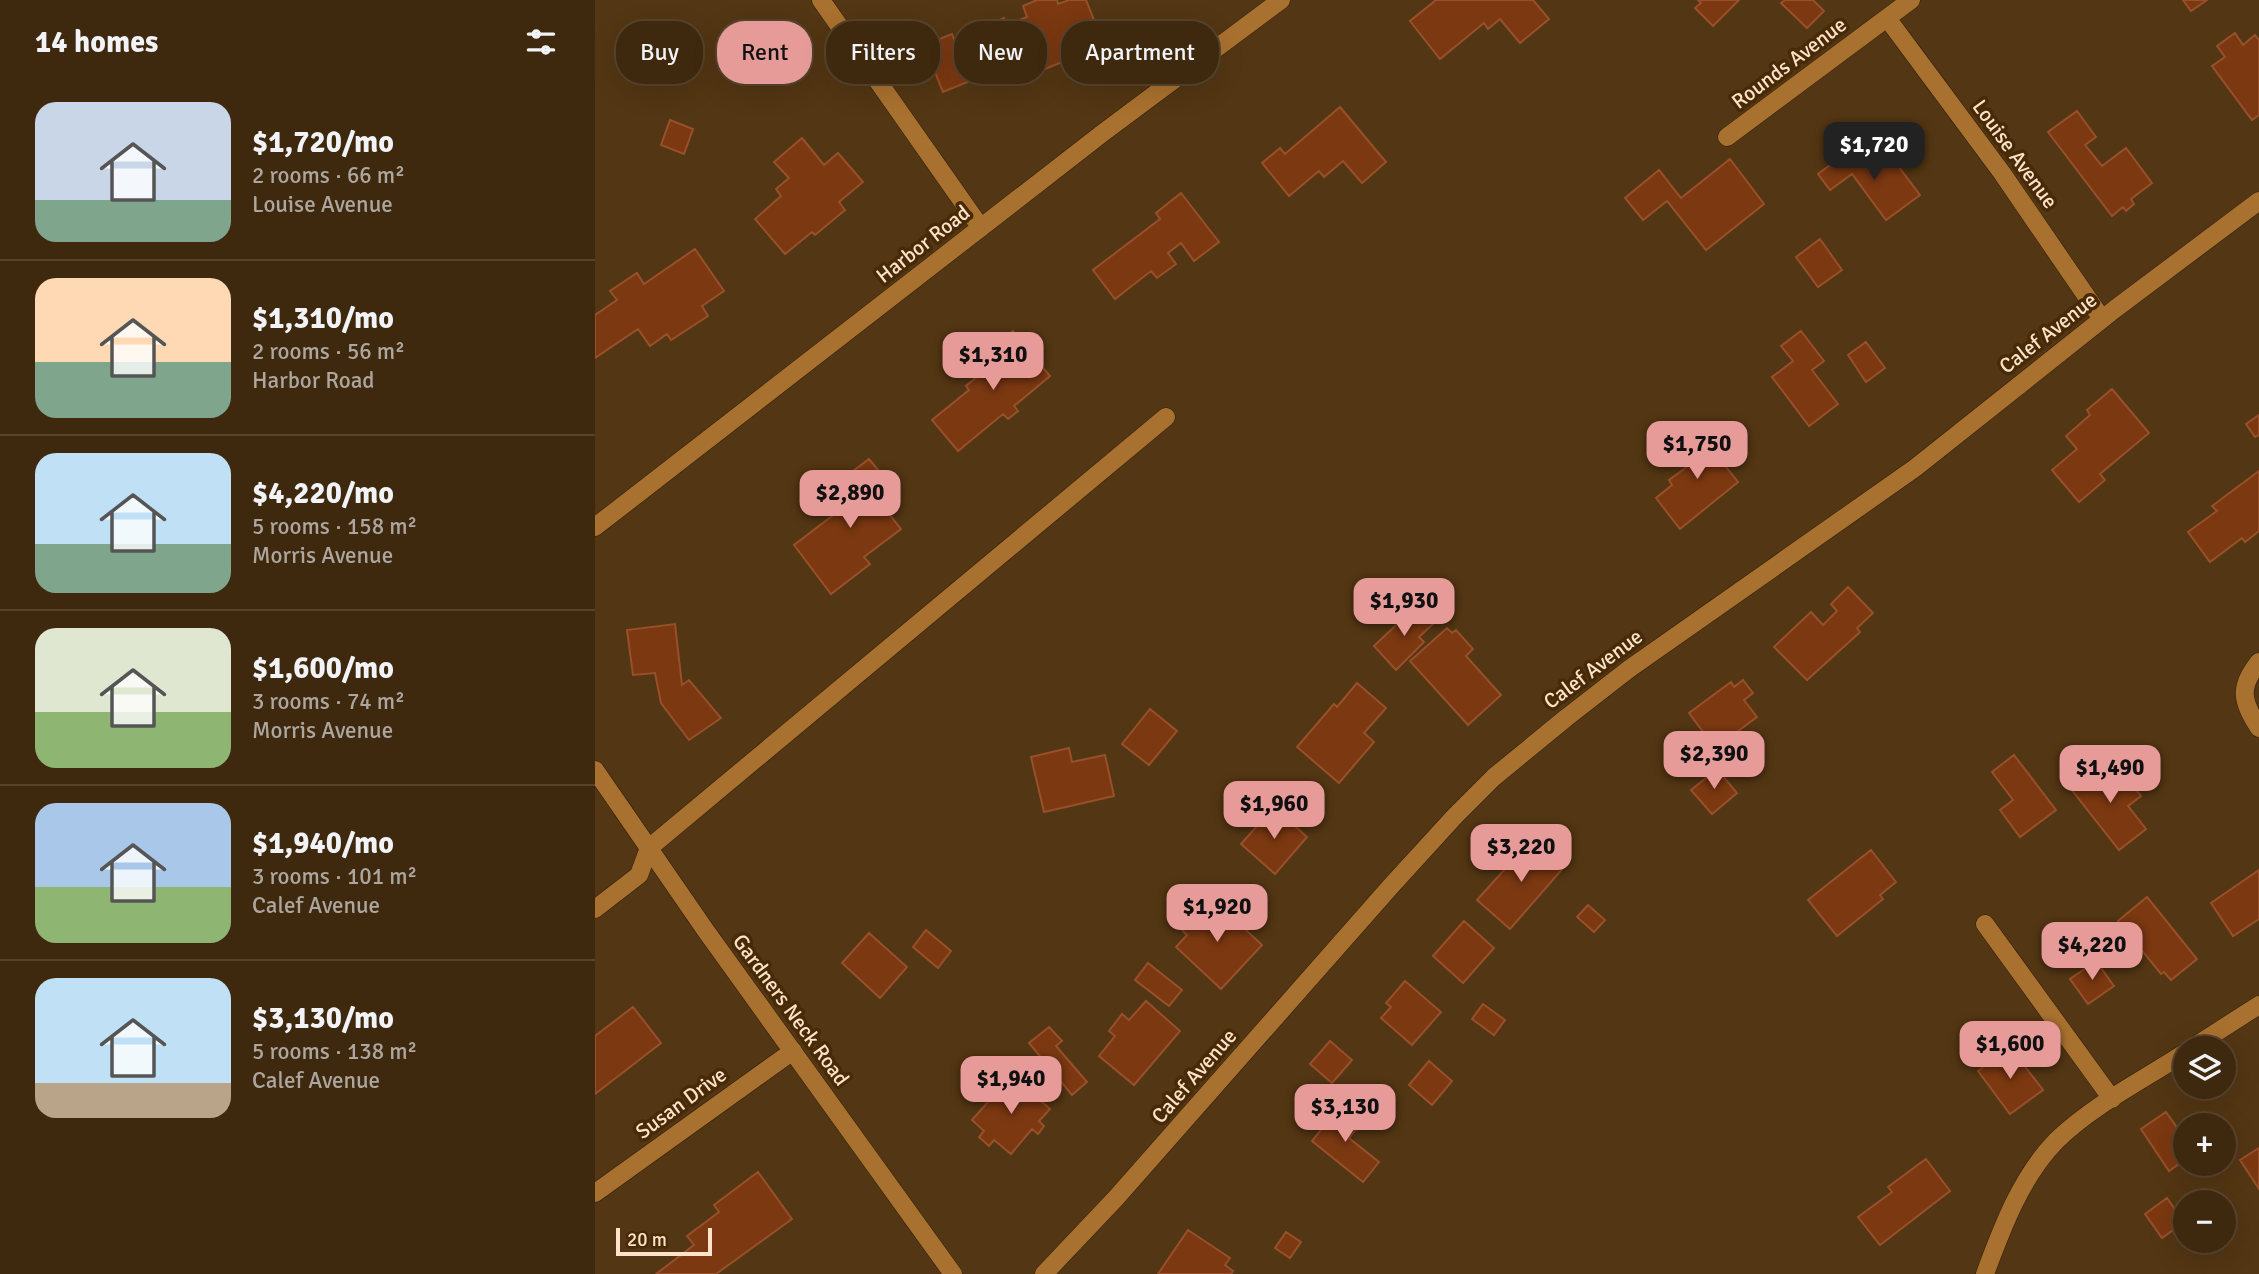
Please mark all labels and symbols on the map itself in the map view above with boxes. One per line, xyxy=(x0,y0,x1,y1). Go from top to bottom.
street label: Rounds Avenue xyxy=(1727,11,1851,115)
street label: Louise Avenue xyxy=(1967,94,2063,214)
pin: $1,720 xyxy=(1817,122,1931,182)
street label: Harbor Road xyxy=(871,199,975,289)
street label: Calef Avenue xyxy=(1994,287,2102,379)
pin: $1,310 xyxy=(936,332,1050,392)
pin: $1,750 xyxy=(1640,421,1754,481)
pin: $2,890 xyxy=(793,470,907,530)
pin: $1,930 xyxy=(1347,578,1461,638)
street label: Calef Avenue xyxy=(1538,623,1648,715)
pin: $2,390 xyxy=(1657,732,1771,791)
pin: $1,490 xyxy=(2053,746,2167,805)
pin: $1,960 xyxy=(1217,782,1331,841)
pin: $3,220 xyxy=(1464,824,1578,884)
pin: $1,920 xyxy=(1160,884,1274,944)
pin: $4,220 xyxy=(2035,922,2149,982)
street label: Gardners Neck Road xyxy=(727,929,855,1091)
pin: $1,600 xyxy=(1953,1021,2067,1081)
street label: Calef Avenue xyxy=(1146,1023,1242,1129)
pin: $1,940 xyxy=(954,1056,1068,1116)
street label: Susan Drive xyxy=(630,1061,732,1145)
pin: $3,130 xyxy=(1288,1084,1402,1144)
scale bar xyxy=(616,1225,712,1257)

